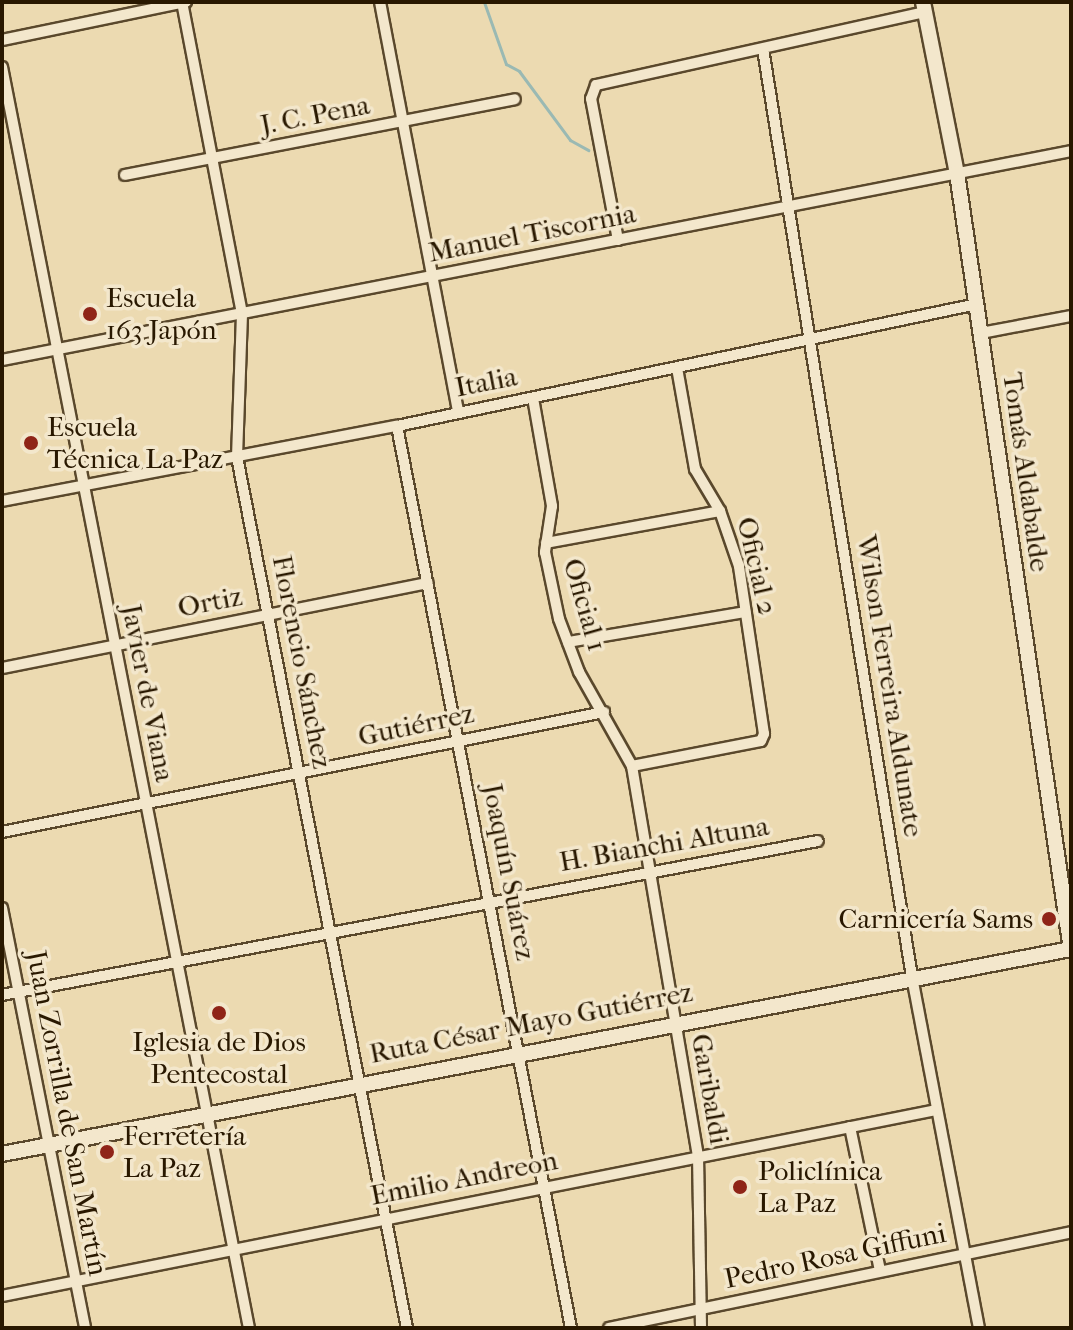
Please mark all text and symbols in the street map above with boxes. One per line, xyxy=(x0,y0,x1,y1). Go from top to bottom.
street label: J. C. Pena xyxy=(258,88,372,142)
street label: Manuel Tiscornia xyxy=(426,196,638,270)
place label: Escuela 163 Japón xyxy=(106,281,217,347)
marker: Escuela 163 Japón xyxy=(81,305,99,323)
street label: Italia xyxy=(452,360,520,404)
street label: Tomás Aldabalde xyxy=(995,370,1057,574)
place label: Escuela Técnica La Paz xyxy=(47,410,223,476)
marker: Escuela Técnica La Paz xyxy=(22,434,40,452)
street label: Oficial 2 xyxy=(729,514,785,618)
street label: Wilson Ferreira Aldunate xyxy=(850,533,930,839)
street label: Florencio Sánchez xyxy=(265,552,339,772)
street label: Oficial 1 xyxy=(556,555,614,655)
street label: Ortiz xyxy=(175,579,245,625)
street label: Javier de Viana xyxy=(114,601,182,785)
street label: Gutiérrez xyxy=(355,696,477,754)
street label: Joaquín Suárez xyxy=(475,781,543,963)
street label: H. Bianchi Altuna xyxy=(557,809,771,879)
place label: Carnicería Sams xyxy=(839,902,1033,936)
marker: Carnicería Sams xyxy=(1040,910,1058,928)
street label: Juan Zorrilla de San Martín xyxy=(19,948,115,1278)
street label: Ruta César Mayo Gutiérrez xyxy=(367,975,695,1071)
marker: Iglesia de Dios Pentecostal xyxy=(210,1004,228,1022)
place label: Iglesia de Dios Pentecostal xyxy=(132,1025,306,1091)
street label: Garibaldi xyxy=(684,1031,736,1147)
place label: Ferretería La Paz xyxy=(123,1119,246,1185)
marker: Ferretería La Paz xyxy=(98,1143,116,1161)
street label: Emilio Andreon xyxy=(368,1143,560,1213)
place label: Policlínica La Paz xyxy=(758,1154,882,1220)
marker: Policlínica La Paz xyxy=(729,1176,751,1198)
street label: Pedro Rosa Giffuni xyxy=(721,1216,949,1296)

